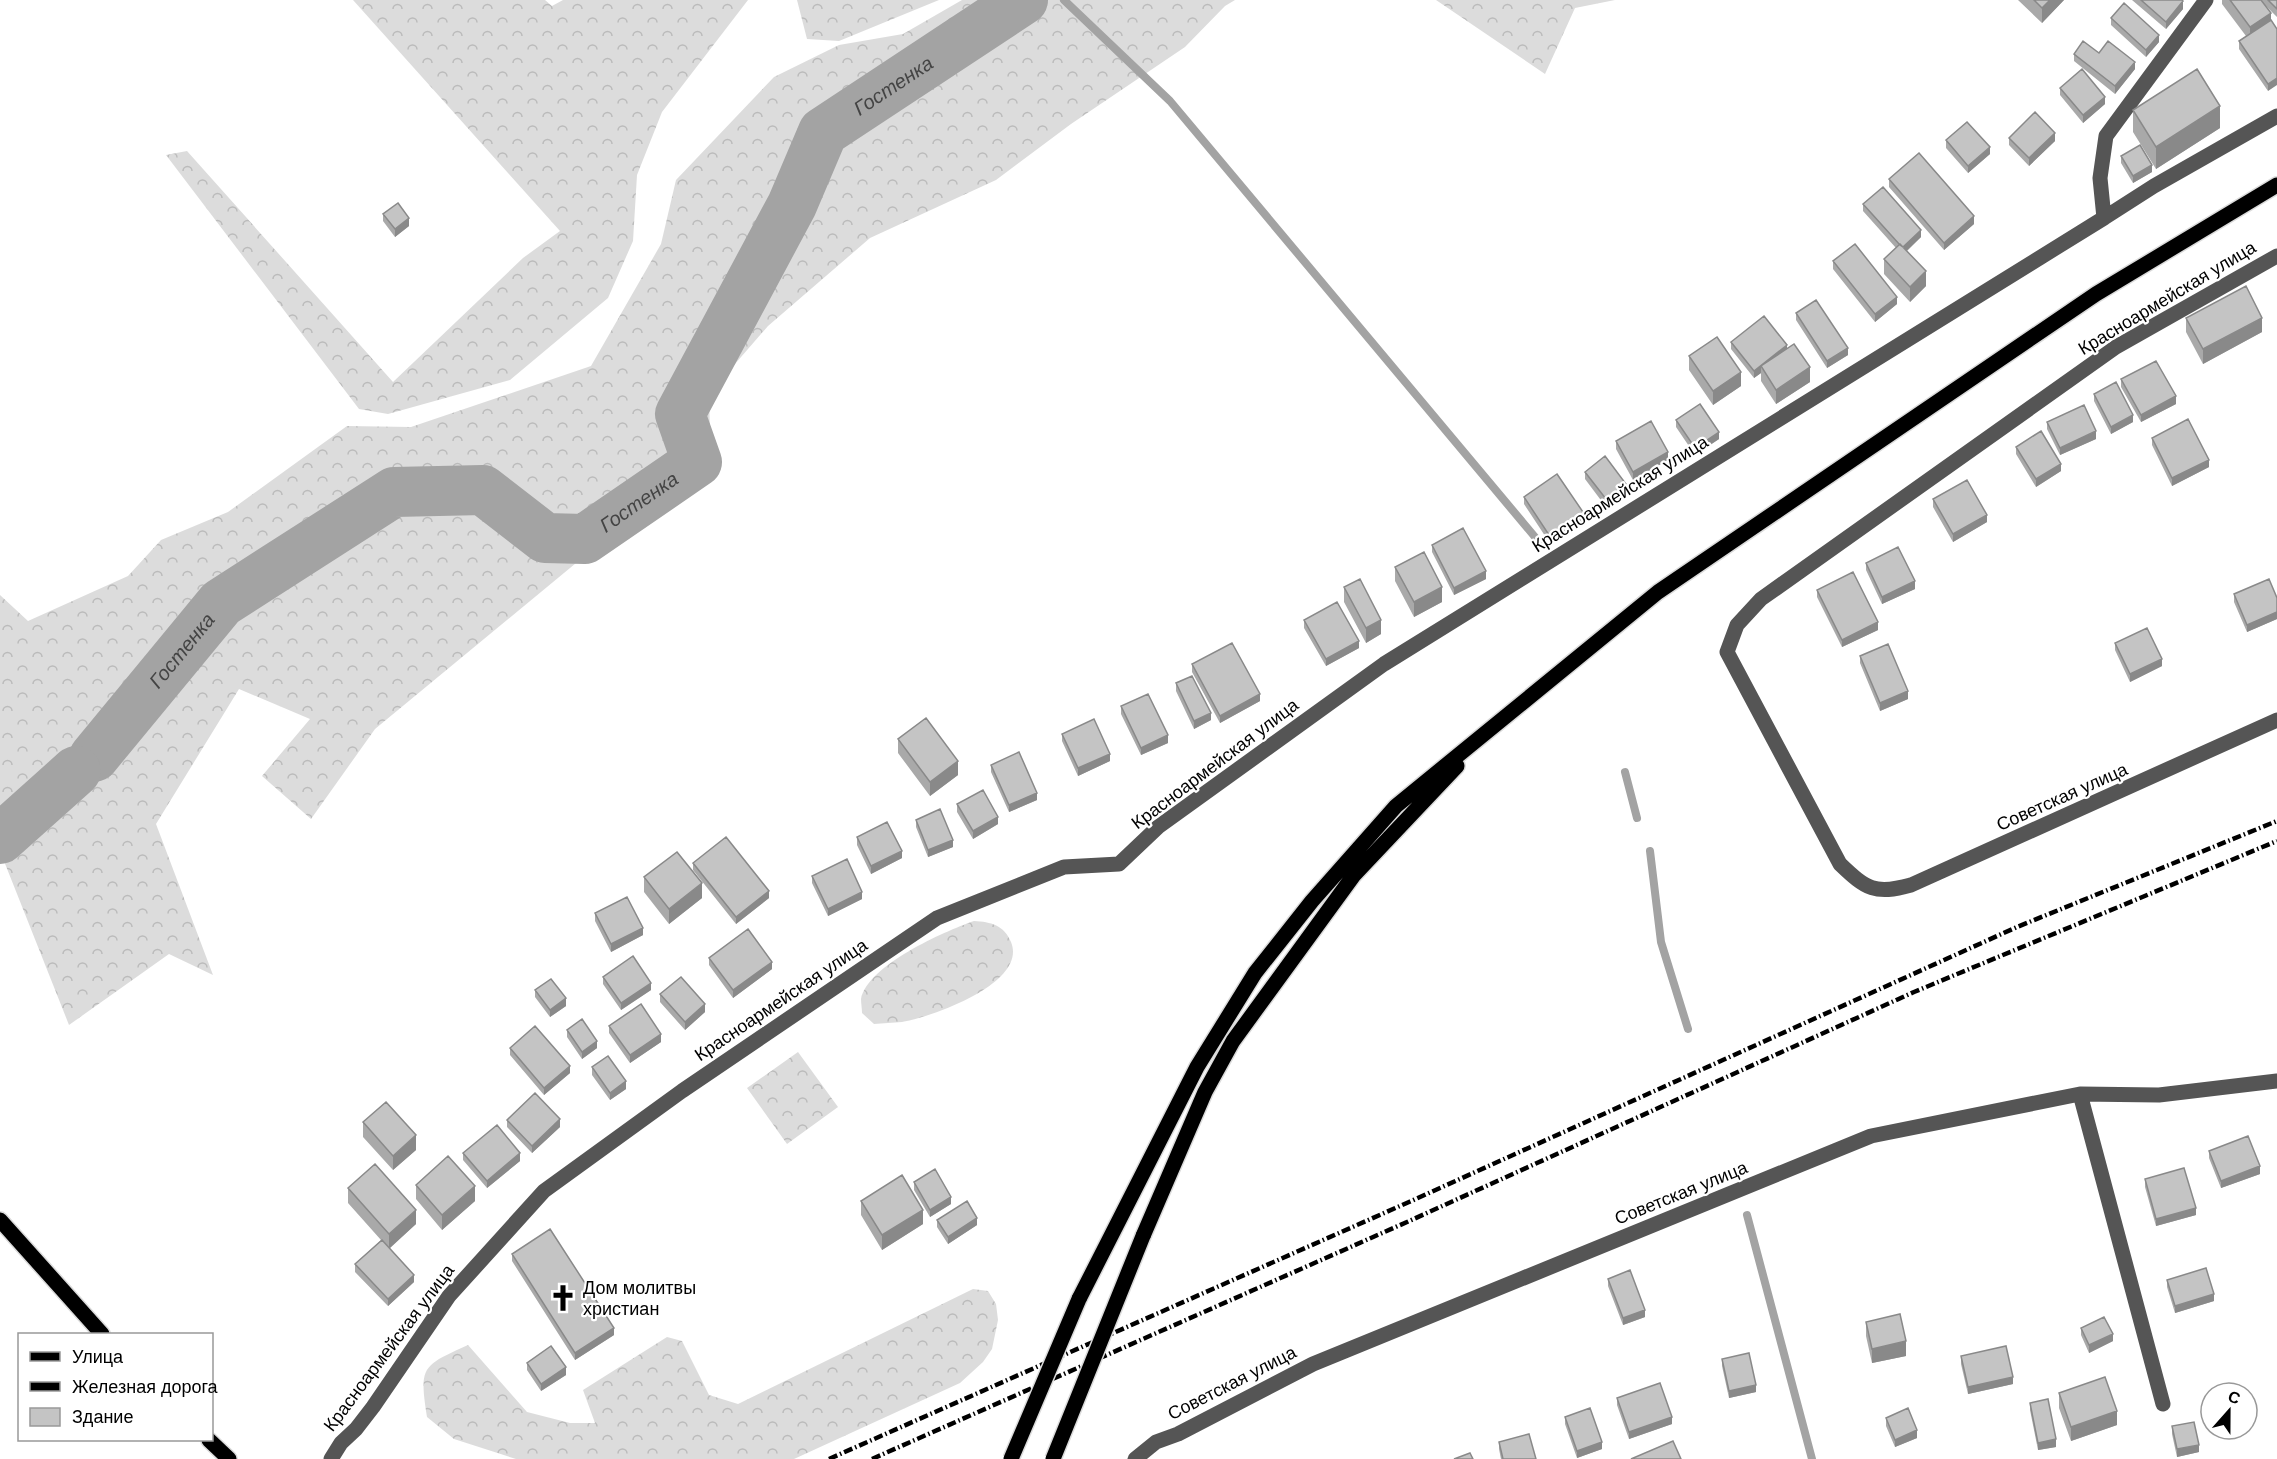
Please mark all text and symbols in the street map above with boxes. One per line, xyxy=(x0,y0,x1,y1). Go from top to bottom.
water label: Гостенка xyxy=(849,52,937,120)
street label: Красноармейская улица xyxy=(2075,237,2260,359)
street label: Красноармейская улица xyxy=(1528,431,1712,556)
water label: Гостенка xyxy=(595,467,682,537)
water label: Гостенка xyxy=(145,609,219,692)
street label: Красноармейская улица xyxy=(1128,694,1303,833)
street label: Советская улица xyxy=(1993,759,2132,835)
street label: Красноармейская улица xyxy=(691,934,872,1065)
street label: Советская улица xyxy=(1612,1157,1751,1229)
street label: Красноармейская улица xyxy=(320,1260,459,1435)
place label: Дом молитвы христиан xyxy=(583,1278,696,1319)
church icon: Дом молитвы христиан xyxy=(548,1283,578,1313)
legend xyxy=(18,1333,213,1441)
street label: Советская улица xyxy=(1164,1342,1300,1424)
text: Улица xyxy=(72,1347,124,1367)
text: Железная дорога xyxy=(72,1377,219,1397)
north arrow xyxy=(2199,1381,2259,1441)
text: С xyxy=(2226,1387,2243,1408)
text: Здание xyxy=(72,1407,133,1427)

